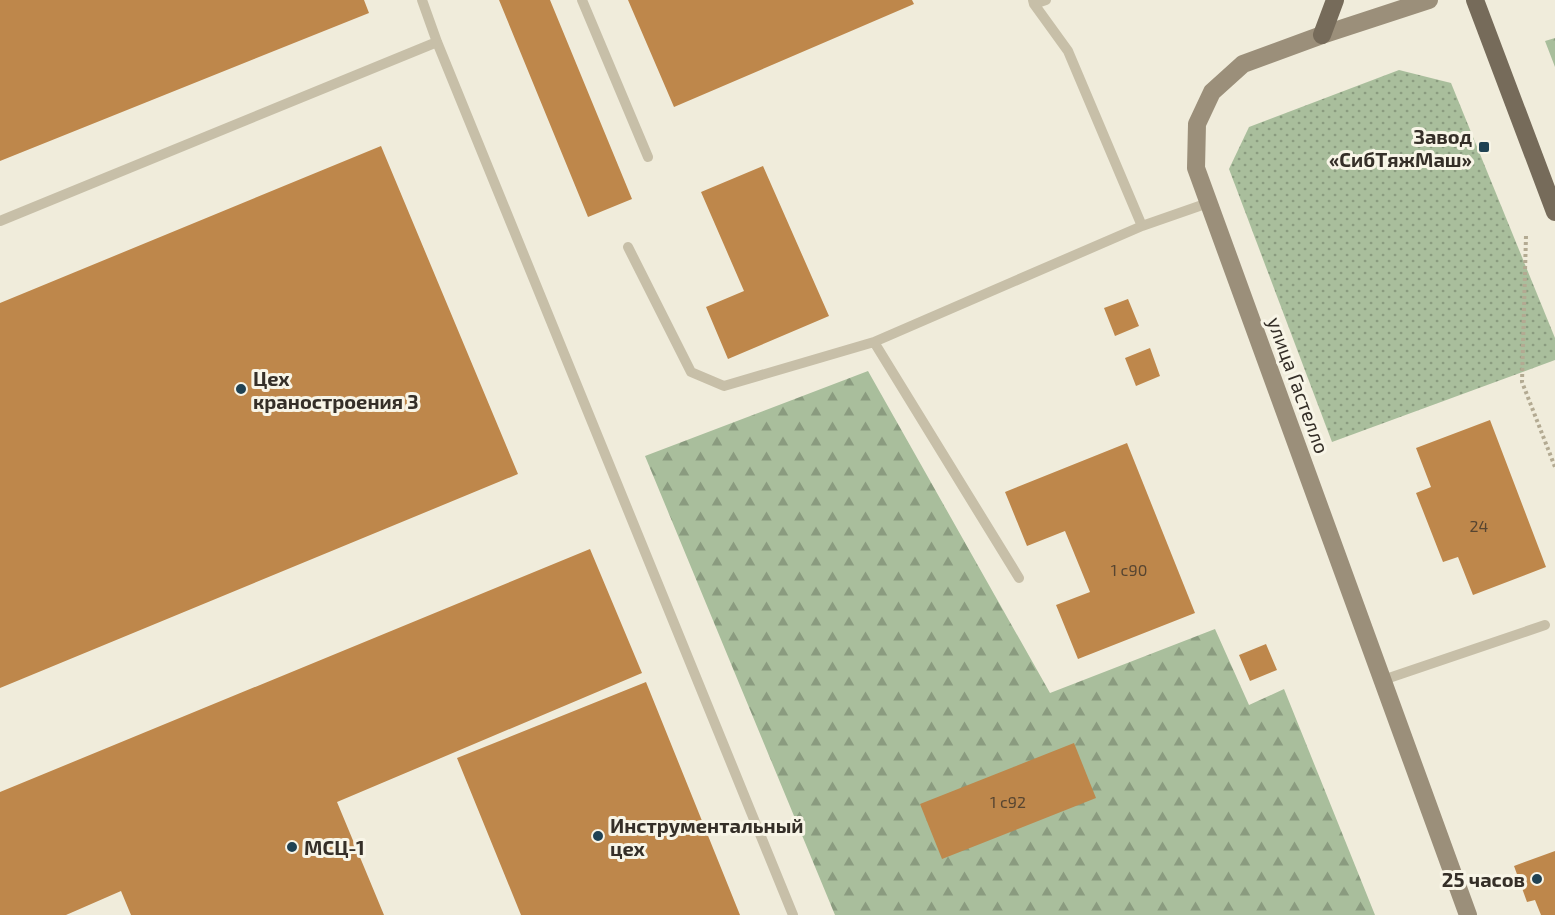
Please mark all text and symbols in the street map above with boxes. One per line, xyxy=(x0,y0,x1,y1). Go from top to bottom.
place label: Завод «СибТяжМаш» xyxy=(1329,124,1472,171)
marker: Завод «СибТяжМаш» xyxy=(1477,140,1491,154)
street label: улица Гастелло xyxy=(1262,313,1335,457)
place label: Цех краностроения 3 xyxy=(253,366,419,413)
marker: Цех краностроения 3 xyxy=(234,382,248,396)
house number: 24 xyxy=(1470,516,1489,535)
house number: 1 с90 xyxy=(1111,560,1147,579)
house number: 1 с92 xyxy=(990,792,1026,811)
place label: Инструментальный цех xyxy=(610,813,803,860)
marker: Инструментальный цех xyxy=(591,829,605,843)
place label: МСЦ-1 xyxy=(304,835,365,859)
marker: МСЦ-1 xyxy=(285,840,299,854)
place label: 25 часов xyxy=(1442,867,1525,891)
marker: 25 часов xyxy=(1530,872,1544,886)

